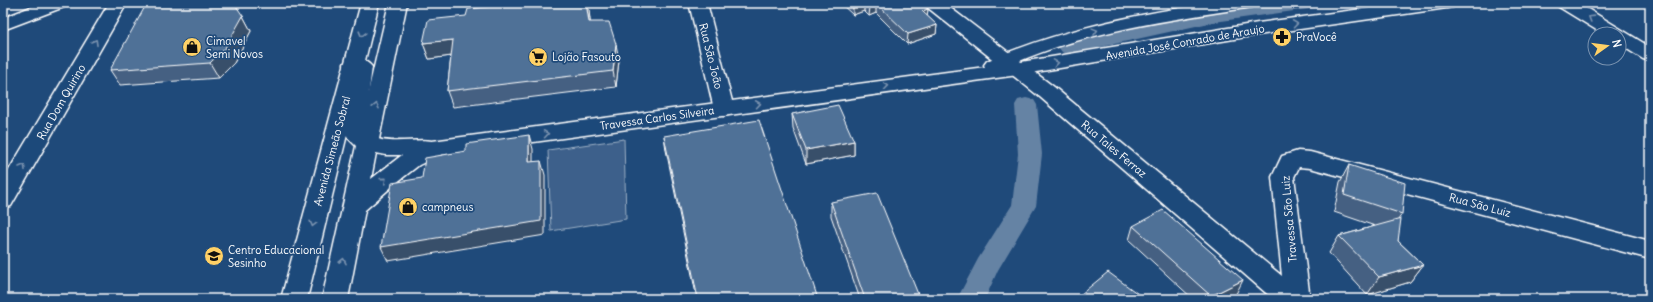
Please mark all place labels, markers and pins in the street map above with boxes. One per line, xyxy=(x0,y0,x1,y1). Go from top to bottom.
pharmacy icon: PraVocê xyxy=(1271,26,1293,48)
place label: PraVocê xyxy=(1296,30,1337,44)
place label: Cimavel Semi Novos xyxy=(206,34,263,61)
shop icon: Cimavel Semi Novos xyxy=(181,36,203,58)
supermarket icon: Lojão Fasouto xyxy=(527,46,549,68)
place label: Lojão Fasouto xyxy=(552,50,621,64)
shop icon: campneus xyxy=(397,196,419,218)
place label: campneus xyxy=(422,200,473,214)
place label: Centro Educacional Sesinho xyxy=(228,243,324,270)
school or university icon: Centro Educacional Sesinho xyxy=(203,245,225,267)

